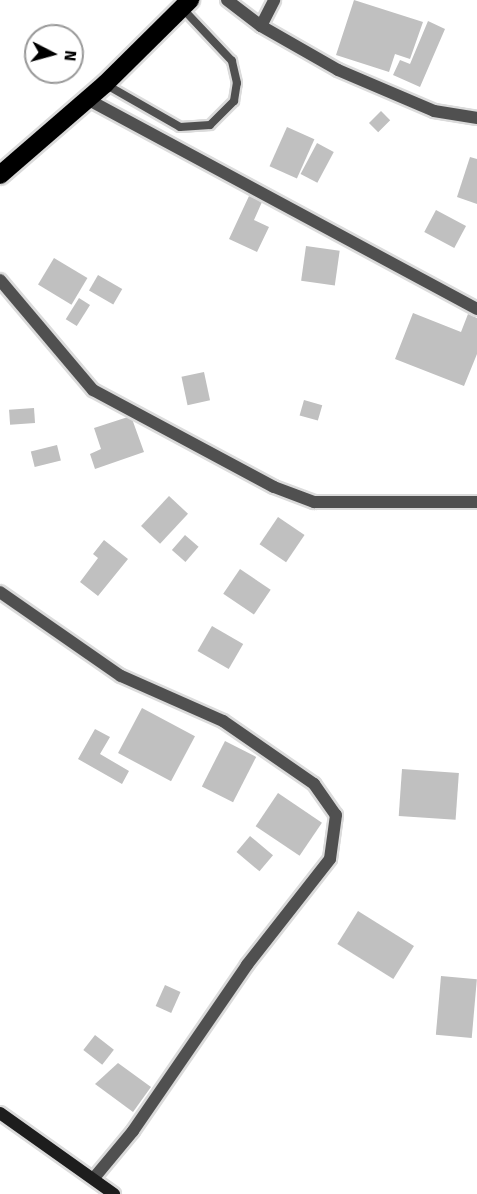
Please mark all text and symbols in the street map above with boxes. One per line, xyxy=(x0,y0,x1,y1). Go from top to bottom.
north arrow xyxy=(24,24,84,84)
text: N xyxy=(60,49,80,62)

